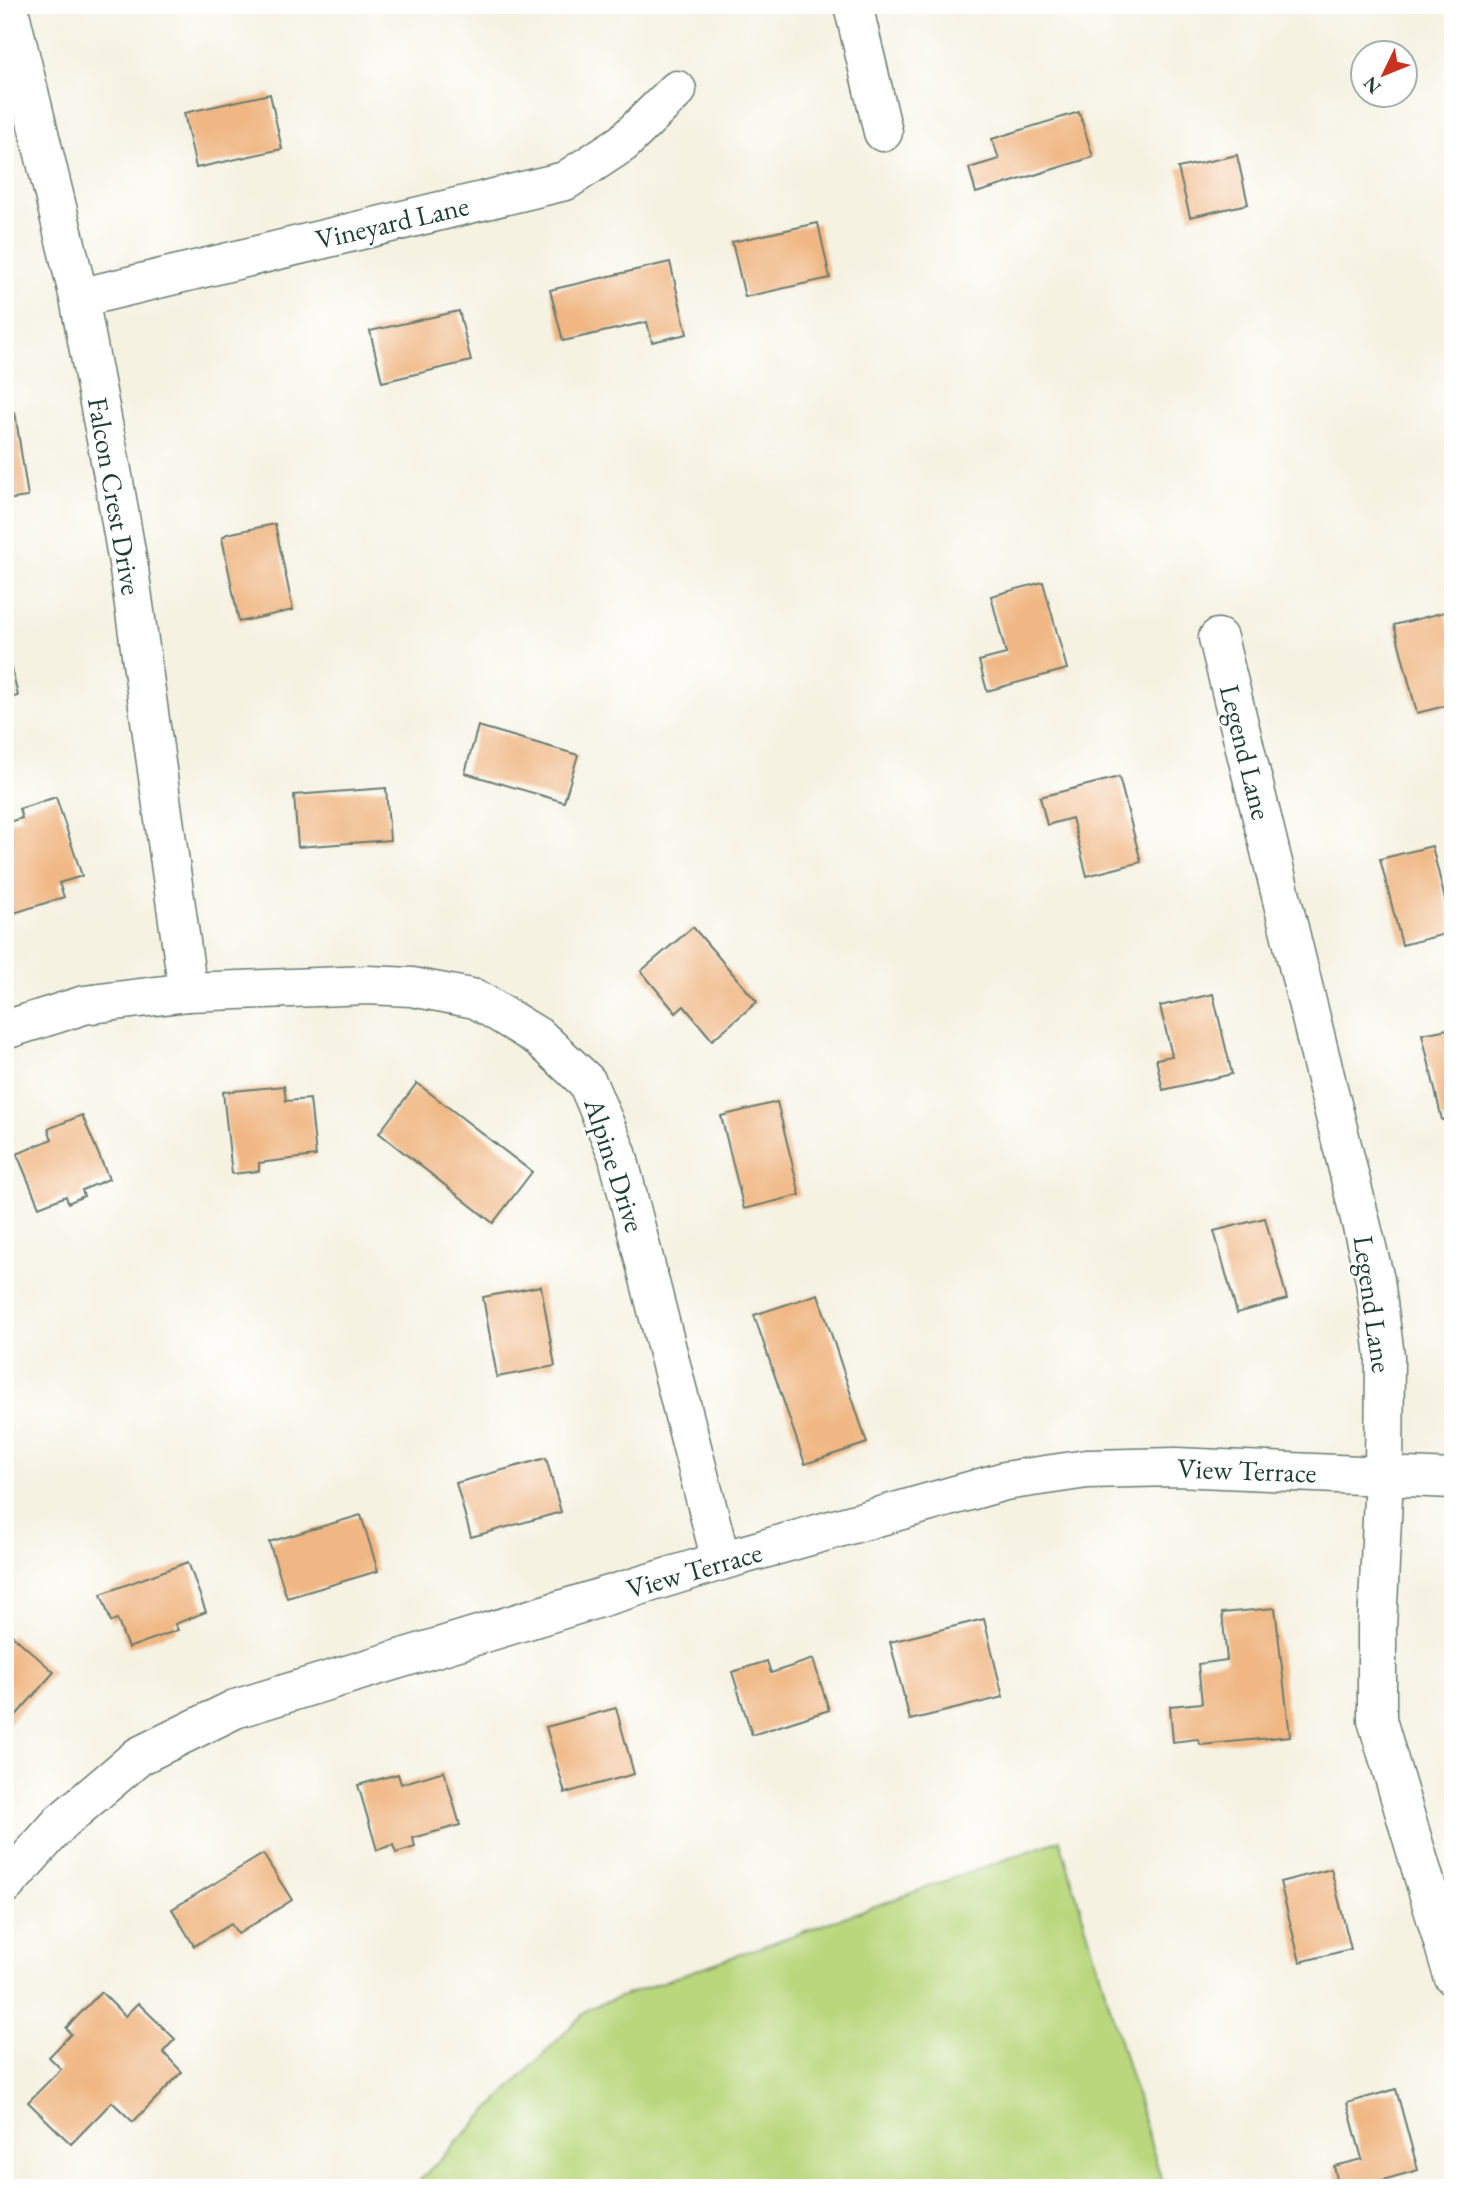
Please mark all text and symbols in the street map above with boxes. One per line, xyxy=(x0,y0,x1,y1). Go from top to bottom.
north arrow xyxy=(1350,38,1420,108)
text: N xyxy=(1357,71,1386,99)
street label: Vineyard Lane xyxy=(312,187,472,257)
street label: Falcon Crest Drive xyxy=(80,394,150,598)
street label: Legend Lane xyxy=(1212,681,1280,823)
street label: Alpine Drive xyxy=(576,1093,654,1237)
street label: Legend Lane xyxy=(1346,1233,1400,1375)
street label: View Terrace xyxy=(1177,1450,1317,1490)
street label: View Terrace xyxy=(622,1533,766,1606)

